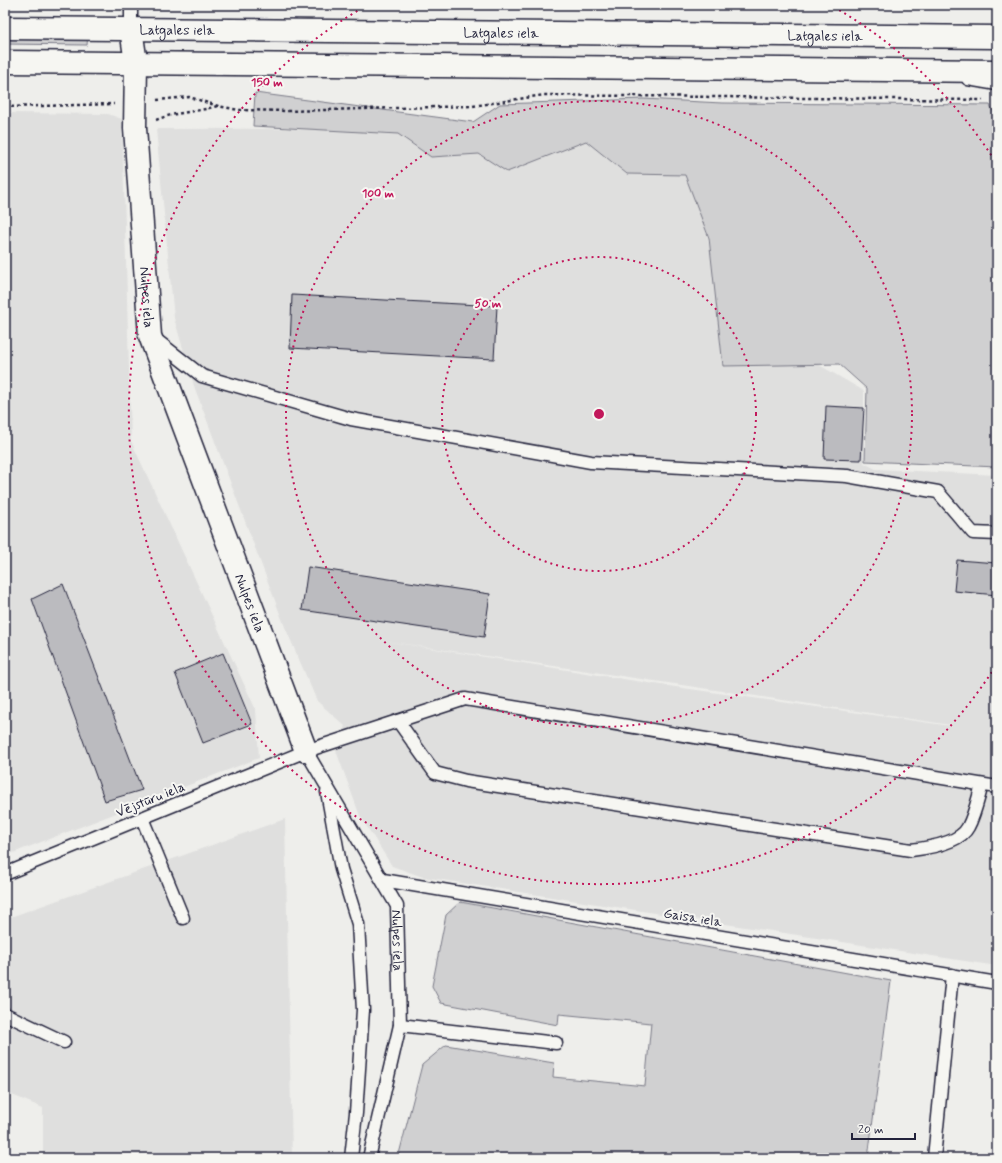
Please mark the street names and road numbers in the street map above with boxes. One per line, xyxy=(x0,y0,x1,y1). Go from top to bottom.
street label: Latgales iela xyxy=(139,21,215,40)
street label: Latgales iela xyxy=(463,24,539,43)
street label: Latgales iela xyxy=(787,27,863,46)
street label: Nulpes iela xyxy=(135,266,157,329)
street label: Nulpes iela xyxy=(230,571,269,635)
street label: Vējstūru iela xyxy=(113,778,188,822)
street label: Gaisa iela xyxy=(662,904,724,932)
street label: Nulpes iela xyxy=(387,909,407,971)

